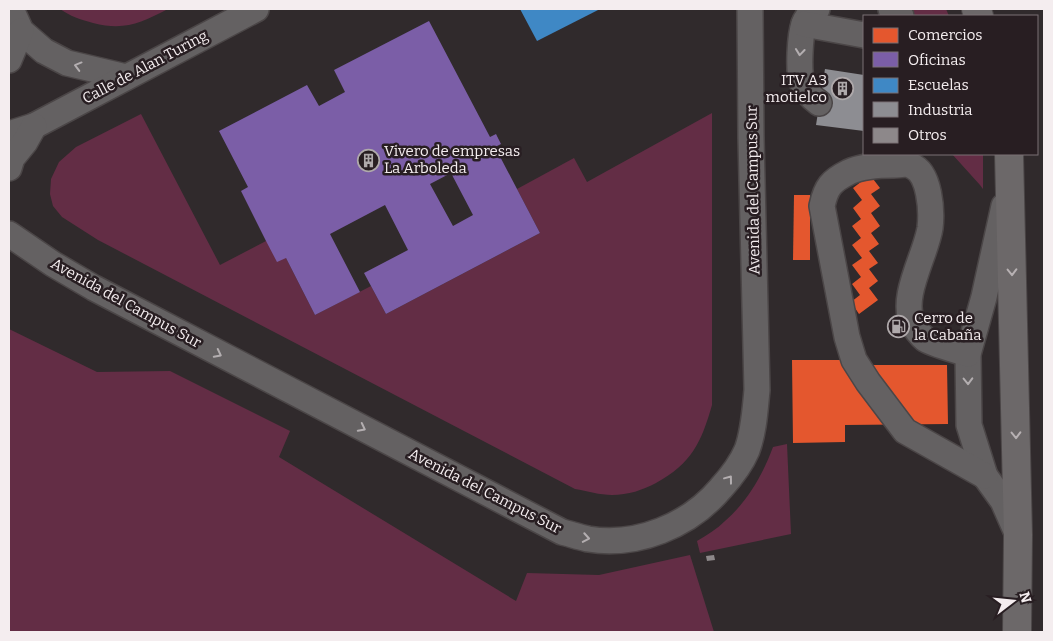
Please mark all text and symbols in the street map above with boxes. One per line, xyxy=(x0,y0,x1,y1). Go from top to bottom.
legend xyxy=(863,15,1038,155)
street label: Calle de Alan Turing xyxy=(79,26,211,108)
text: Comercios xyxy=(908,26,982,44)
one-way arrow xyxy=(795,49,806,57)
text: Oficinas xyxy=(908,51,966,69)
one-way arrow xyxy=(74,62,82,72)
place label: ITV A3 motielco xyxy=(766,71,827,106)
text: Escuelas xyxy=(908,76,969,94)
building icon: ITV A3 motielco xyxy=(831,77,855,101)
text: Industria xyxy=(908,101,972,119)
street label: Avenida del Campus Sur xyxy=(743,105,763,275)
text: Otros xyxy=(908,126,947,144)
place label: Vivero de empresas La Arboleda xyxy=(384,142,520,177)
building icon: Vivero de empresas La Arboleda xyxy=(356,148,380,172)
street label: Avenida del Campus Sur xyxy=(48,254,205,352)
one-way arrow xyxy=(1007,269,1017,277)
place label: Cerro de la Cabaña xyxy=(914,309,982,344)
fuel station icon: Cerro de la Cabaña xyxy=(886,315,910,339)
one-way arrow xyxy=(213,348,222,358)
one-way arrow xyxy=(963,377,973,385)
one-way arrow xyxy=(357,422,366,432)
one-way arrow xyxy=(1010,431,1021,439)
street label: Avenida del Campus Sur xyxy=(406,445,565,538)
one-way arrow xyxy=(723,476,731,485)
one-way arrow xyxy=(582,532,591,542)
north arrow xyxy=(988,576,1038,626)
text: N xyxy=(1015,590,1035,605)

